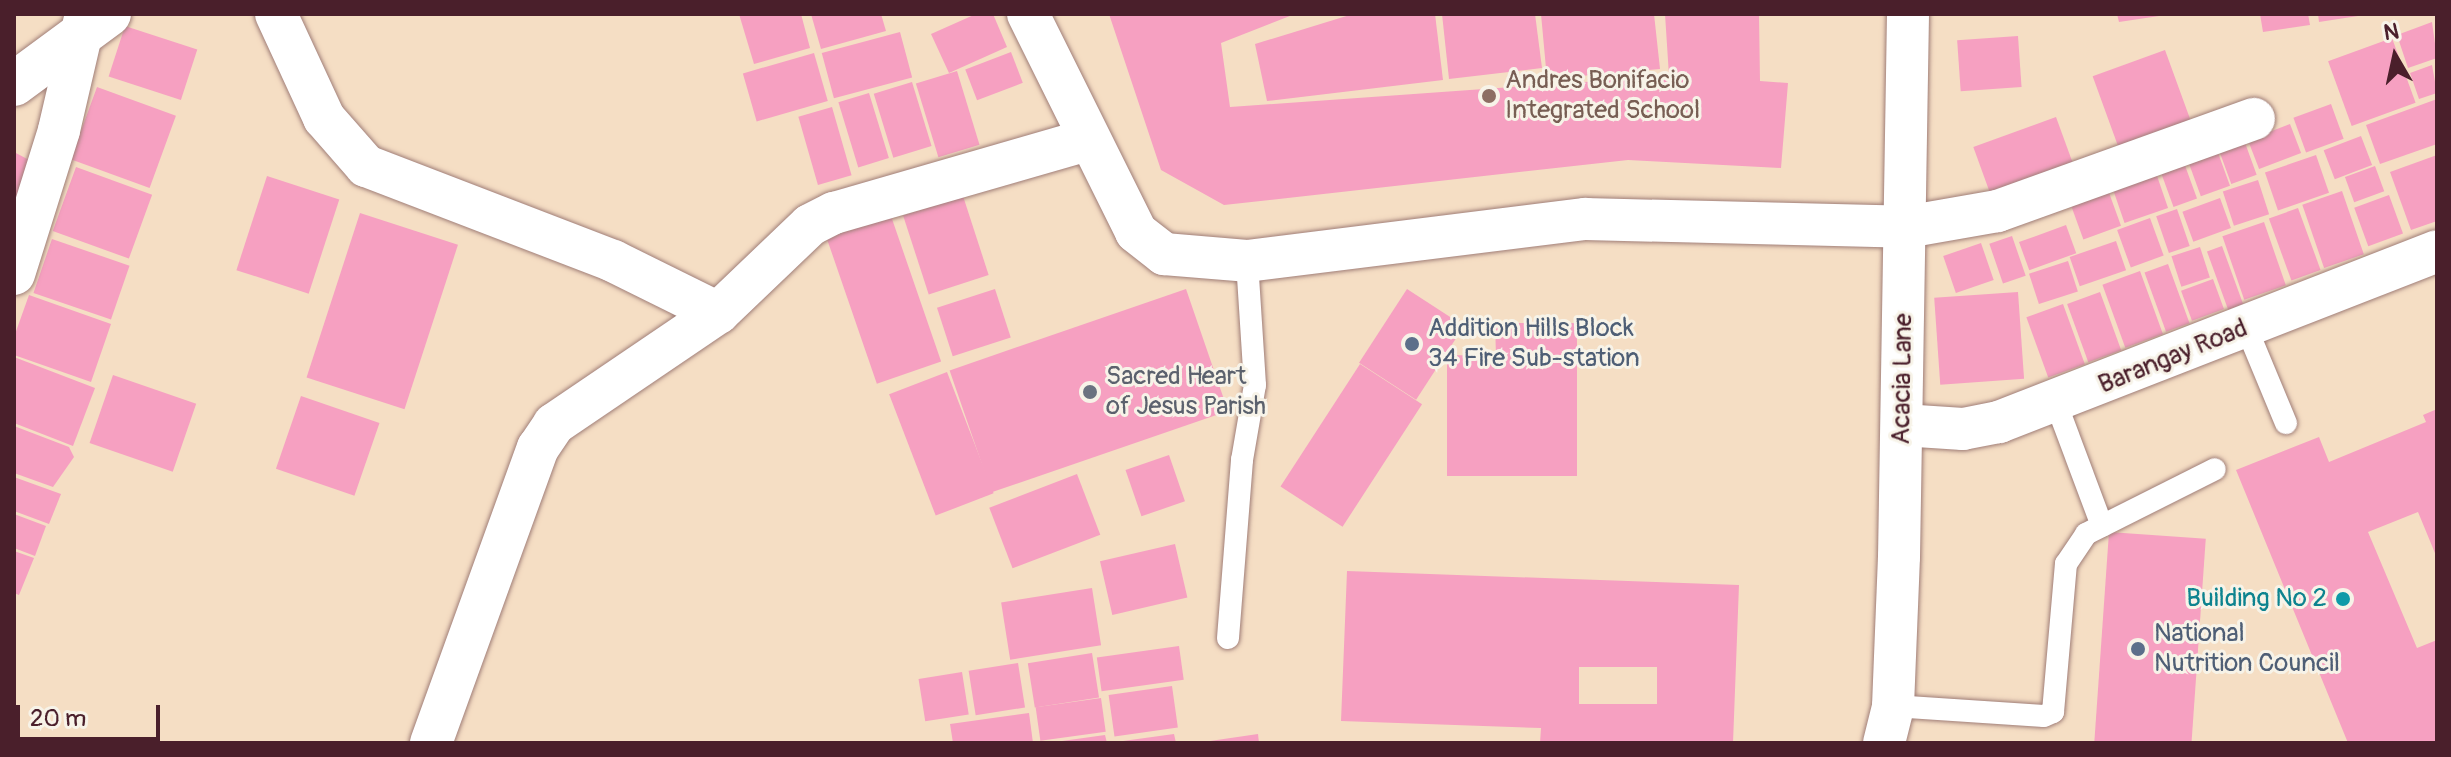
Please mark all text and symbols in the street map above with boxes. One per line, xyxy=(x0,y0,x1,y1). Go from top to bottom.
north arrow xyxy=(2355,16,2435,96)
text: N xyxy=(2382,17,2401,47)
place label: Andres Bonifacio Integrated School xyxy=(1505,65,1700,126)
marker: Andres Bonifacio Integrated School xyxy=(1480,87,1498,105)
place label: Addition Hills Block 34 Fire Sub-station xyxy=(1428,313,1640,374)
street label: Acacia Lane xyxy=(1886,313,1920,445)
street label: Barangay Road xyxy=(2094,313,2252,401)
marker: Addition Hills Block 34 Fire Sub-station xyxy=(1403,335,1421,353)
place label: Sacred Heart of Jesus Parish xyxy=(1106,361,1266,422)
marker: Sacred Heart of Jesus Parish xyxy=(1081,383,1099,401)
place label: Building № 2 xyxy=(2186,583,2327,615)
marker: Building № 2 xyxy=(2334,590,2352,608)
place label: National Nutrition Council xyxy=(2154,618,2340,680)
marker: National Nutrition Council xyxy=(2129,640,2147,658)
scale bar xyxy=(20,689,164,739)
text: 20 m xyxy=(30,704,86,733)

